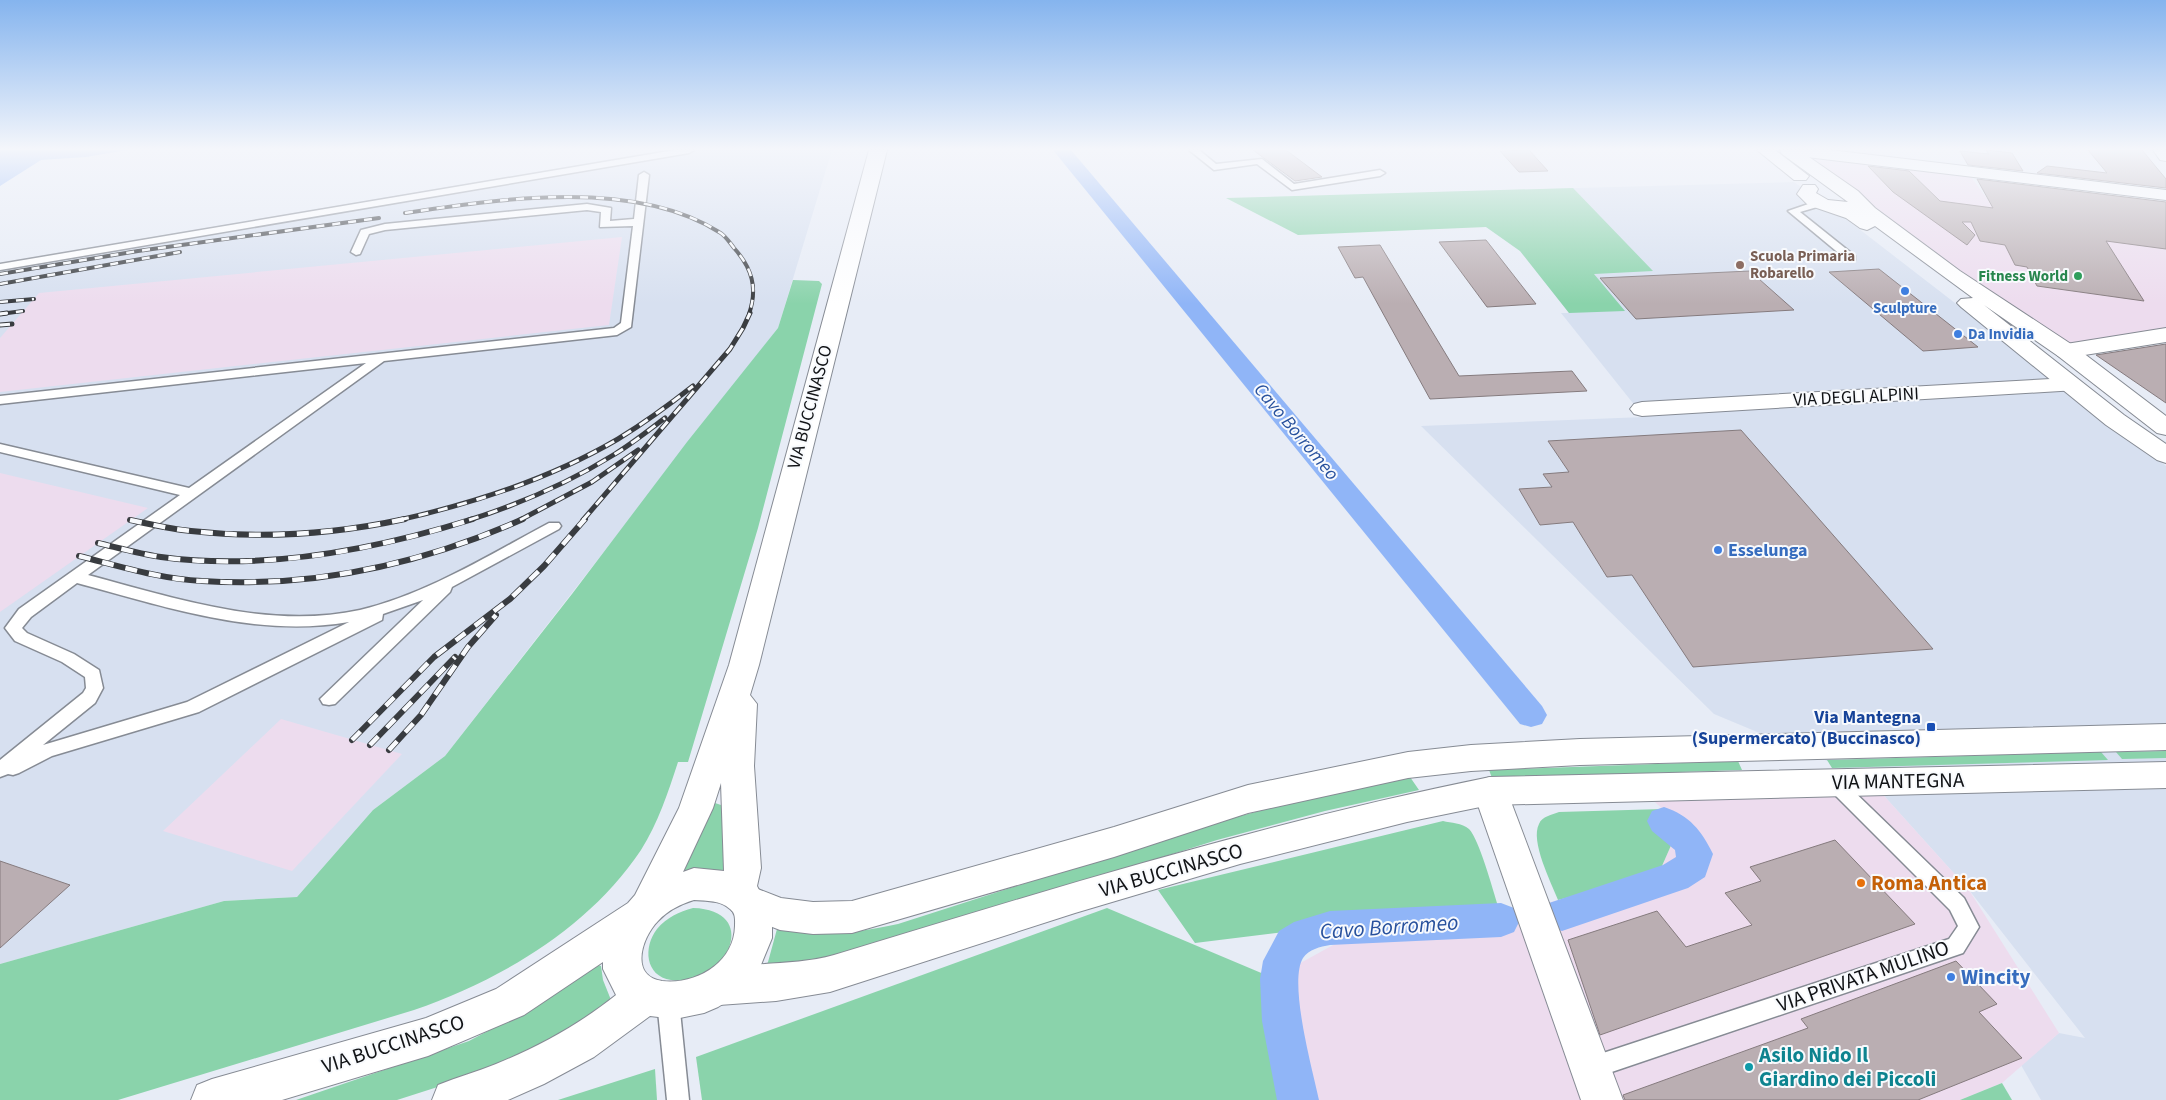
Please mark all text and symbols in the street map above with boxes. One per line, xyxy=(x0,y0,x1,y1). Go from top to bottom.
place label: Scuola Primaria Robarello xyxy=(1750,246,1855,284)
marker: Scuola Primaria Robarello xyxy=(1734,259,1746,271)
place label: Fitness World xyxy=(1978,266,2068,287)
marker: Fitness World xyxy=(2072,270,2084,282)
marker: Sculpture xyxy=(1899,285,1911,297)
place label: Sculpture xyxy=(1873,298,1937,319)
place label: Da Invidia xyxy=(1968,324,2034,345)
marker: Da Invidia xyxy=(1952,328,1964,340)
street label: VIA BUCCINASCO xyxy=(781,342,839,472)
water label: Cavo Borromeo xyxy=(1247,377,1345,487)
street label: VIA DEGLI ALPINI xyxy=(1792,381,1920,413)
place label: Esselunga xyxy=(1728,538,1808,563)
marker: Esselunga xyxy=(1712,544,1724,556)
place label: Via Mantegna (Supermercato) (Buccinasco) xyxy=(1692,705,1921,751)
marker: Via Mantegna (Supermercato) (Buccinasco) xyxy=(1925,721,1937,733)
street label: VIA MANTEGNA xyxy=(1832,765,1965,797)
street label: VIA BUCCINASCO xyxy=(1096,835,1246,905)
place label: Roma Antica xyxy=(1871,868,1987,898)
marker: Roma Antica xyxy=(1855,877,1867,889)
water label: Cavo Borromeo xyxy=(1319,906,1459,948)
street label: VIA PRIVATA MULINO xyxy=(1773,932,1953,1020)
place label: Wincity xyxy=(1961,962,2031,992)
marker: Wincity xyxy=(1945,971,1957,983)
street label: VIA BUCCINASCO xyxy=(318,1007,468,1081)
place label: Asilo Nido Il Giardino dei Piccoli xyxy=(1758,1040,1936,1094)
marker: Asilo Nido Il Giardino dei Piccoli xyxy=(1743,1061,1755,1073)

